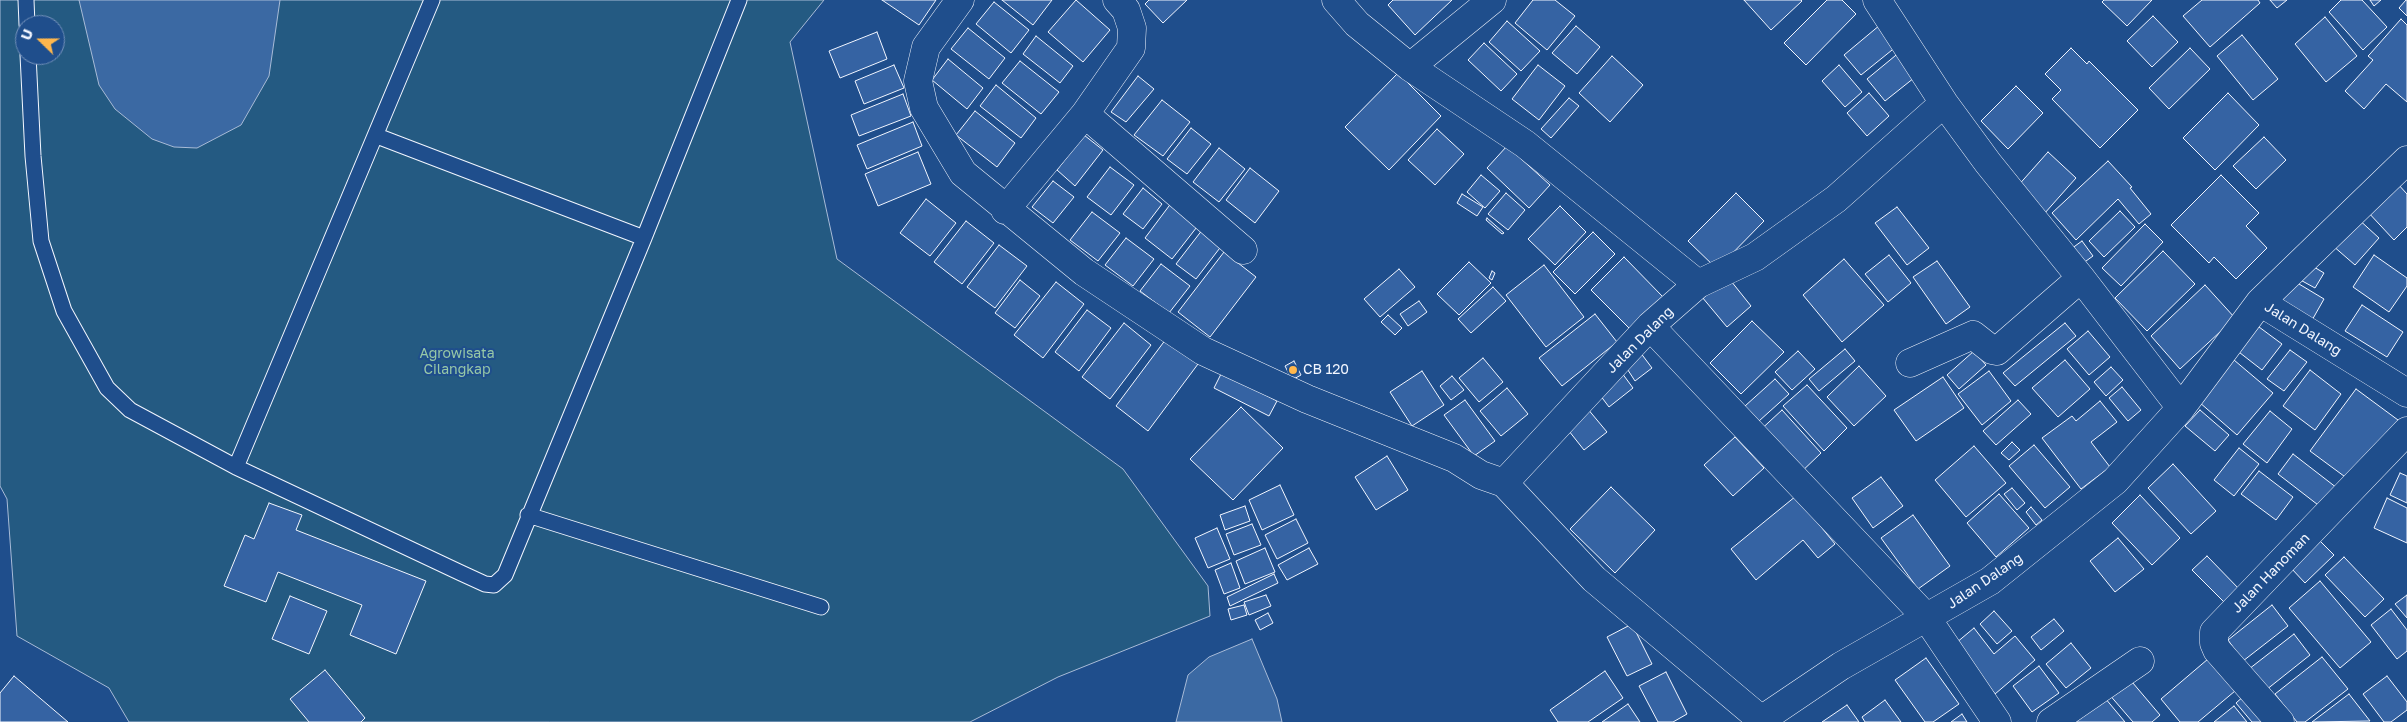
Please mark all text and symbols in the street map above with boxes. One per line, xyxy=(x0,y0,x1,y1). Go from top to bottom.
north arrow xyxy=(15,15,65,65)
text: U xyxy=(17,27,36,43)
street label: Jalan Dalang xyxy=(2261,299,2345,359)
street label: Jalan Dalang xyxy=(1603,303,1677,377)
park label: Agrowisata Cilangkap xyxy=(419,346,495,378)
place label: CB 120 xyxy=(1303,362,1349,378)
marker: CB 120 xyxy=(1287,364,1299,376)
street label: Jalan Hanoman xyxy=(2229,530,2313,616)
street label: Jalan Dalang xyxy=(1944,550,2026,612)

